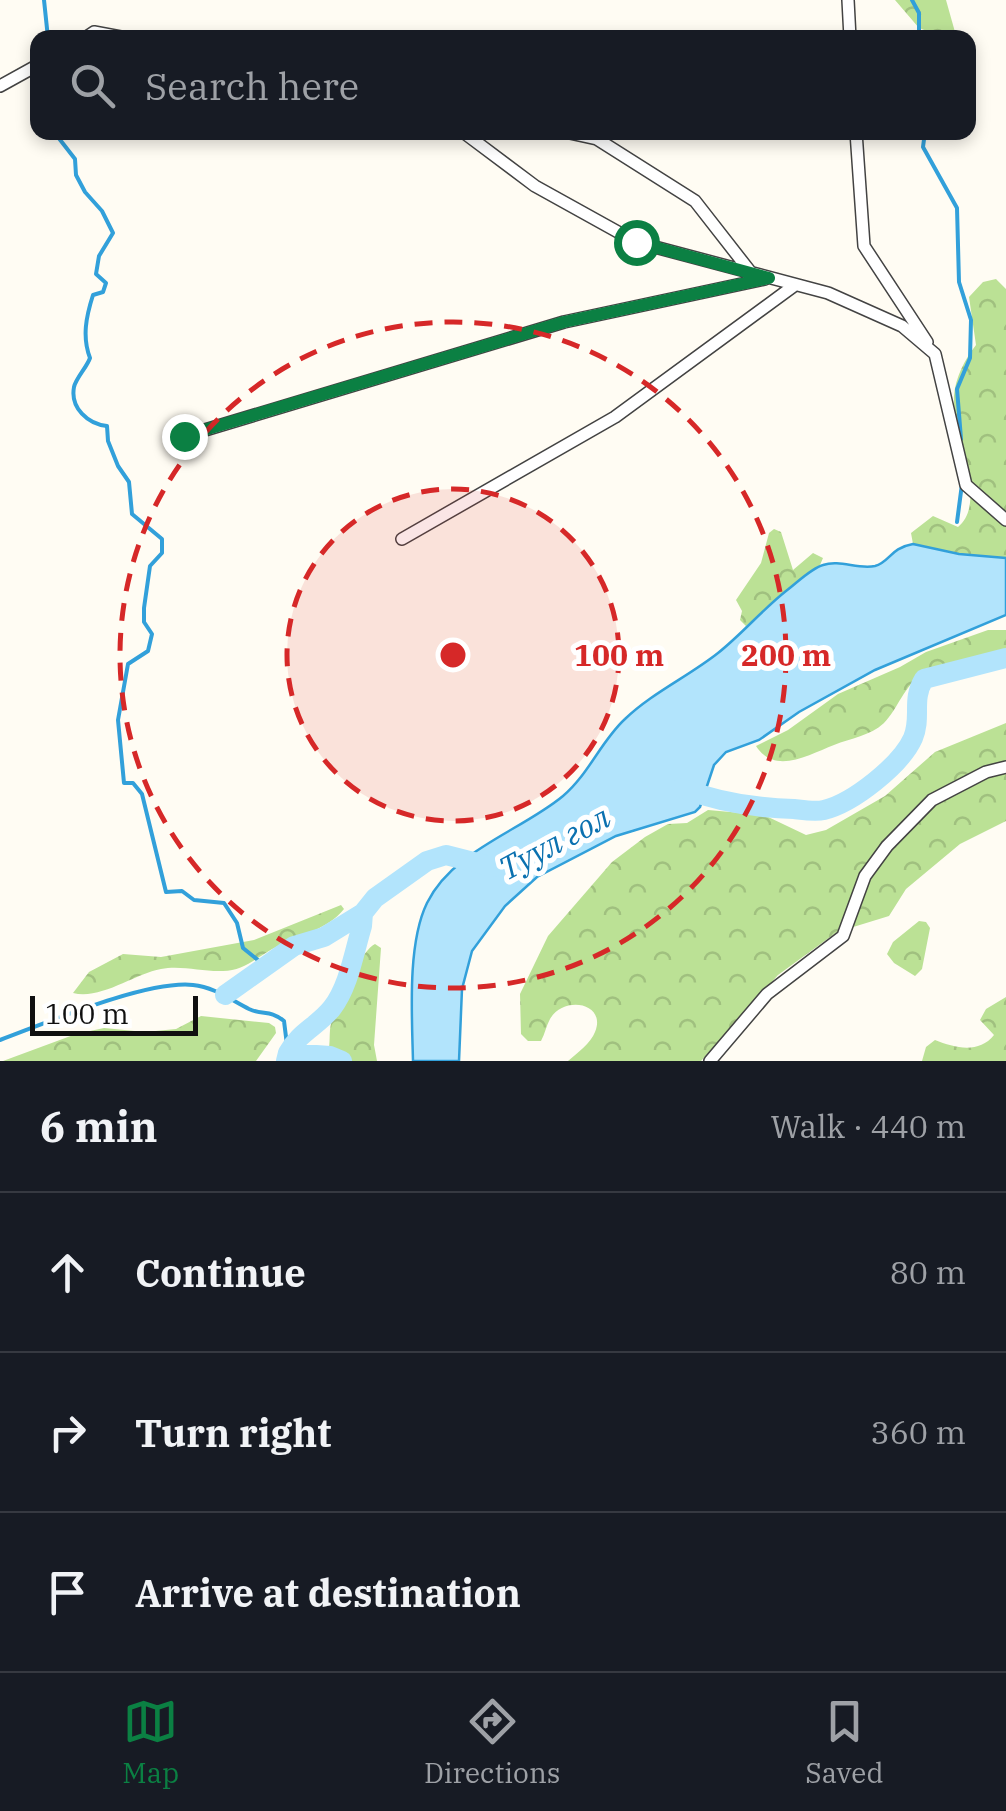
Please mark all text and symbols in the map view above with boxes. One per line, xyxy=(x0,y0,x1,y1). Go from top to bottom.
search box xyxy=(30,30,976,140)
icon: search xyxy=(65,58,120,113)
text: Search here xyxy=(145,61,359,110)
route start xyxy=(614,220,660,266)
route end xyxy=(162,414,208,460)
text: 100 m xyxy=(574,635,664,674)
text: 200 m xyxy=(741,635,831,674)
centre of rings xyxy=(435,637,471,673)
water label: Туул гол xyxy=(491,795,617,889)
scale bar xyxy=(30,991,198,1036)
text: 100 m xyxy=(45,995,129,1032)
text: 6 min xyxy=(40,1099,158,1154)
text: Walk · 440 m xyxy=(770,1105,966,1147)
icon: ahead xyxy=(40,1245,95,1300)
text: Continue xyxy=(135,1248,306,1297)
text: 80 m xyxy=(890,1251,966,1293)
icon: right xyxy=(40,1405,95,1460)
text: Turn right xyxy=(135,1408,331,1457)
text: 360 m xyxy=(870,1411,966,1453)
icon: arrive xyxy=(40,1565,95,1620)
text: Arrive at destination xyxy=(135,1568,521,1617)
tab: Map xyxy=(122,1694,179,1791)
tab: Directions xyxy=(424,1694,560,1791)
tab: Saved xyxy=(805,1694,884,1791)

